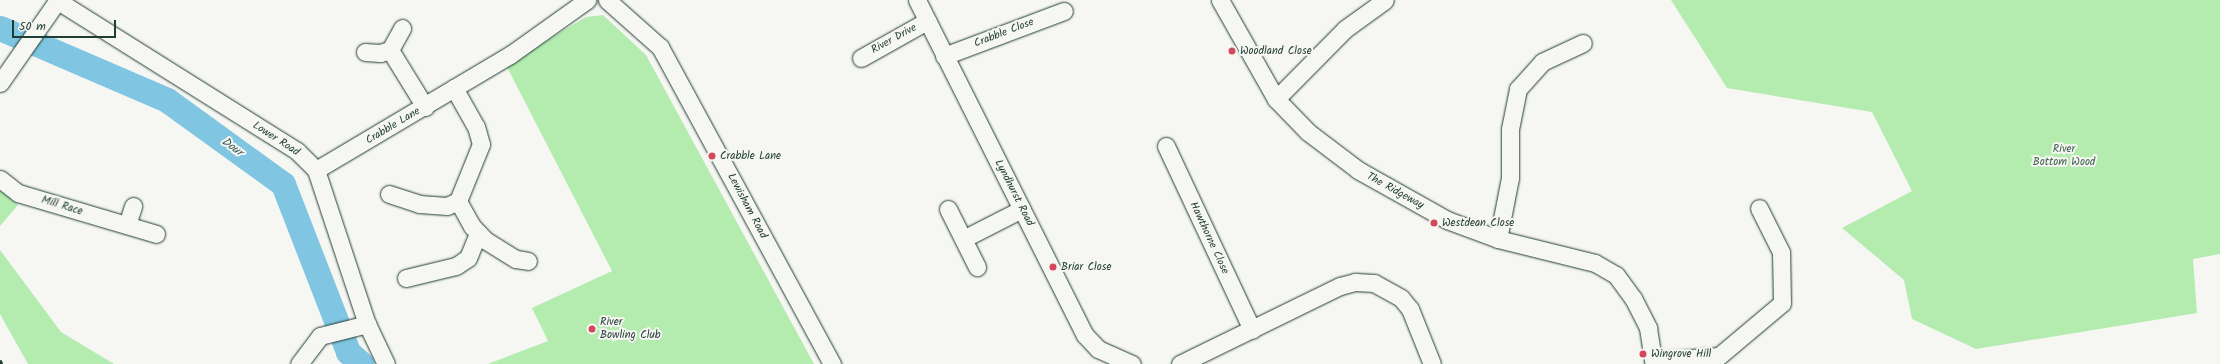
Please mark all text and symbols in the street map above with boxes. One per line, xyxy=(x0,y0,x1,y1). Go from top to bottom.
scale bar xyxy=(14,12,118,38)
street label: Crabble Close xyxy=(972,16,1036,50)
text: 50 m xyxy=(19,17,46,36)
street label: River Drive xyxy=(869,21,919,57)
place label: Woodland Close xyxy=(1240,44,1312,58)
marker: Woodland Close xyxy=(1227,46,1237,56)
street label: Crabble Lane xyxy=(363,105,423,147)
street label: Lower Road xyxy=(250,119,302,159)
water label: Dour xyxy=(218,134,246,160)
park label: River Bottom Wood xyxy=(2033,143,2095,169)
place label: Crabble Lane xyxy=(720,149,781,163)
marker: Crabble Lane xyxy=(707,151,717,161)
street label: Lyndhurst Road xyxy=(992,158,1036,228)
street label: The Ridgeway xyxy=(1364,170,1426,212)
street label: Lewisham Road xyxy=(724,171,770,241)
street label: Mill Race xyxy=(40,193,84,219)
street label: Hawthorne Close xyxy=(1187,200,1231,276)
place label: Westdean Close xyxy=(1442,216,1514,230)
marker: Westdean Close xyxy=(1429,218,1439,228)
place label: Briar Close xyxy=(1061,260,1111,274)
marker: Briar Close xyxy=(1048,262,1058,272)
place label: River Bowling Club xyxy=(600,316,661,342)
marker: River Bowling Club xyxy=(587,324,597,334)
place label: Wingrove Hill xyxy=(1651,347,1711,361)
marker: Wingrove Hill xyxy=(1638,349,1648,359)

